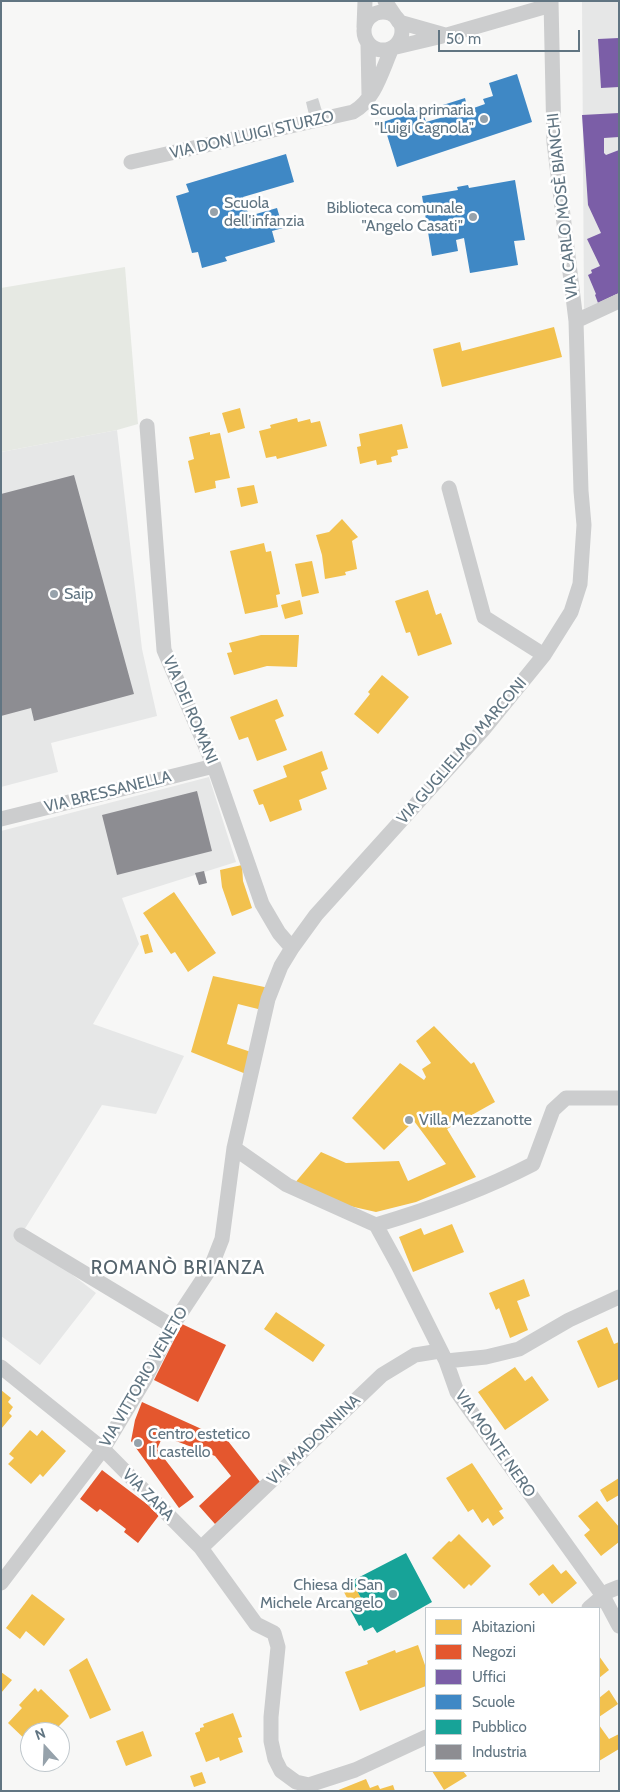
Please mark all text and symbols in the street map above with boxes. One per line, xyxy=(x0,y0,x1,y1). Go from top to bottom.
scale bar xyxy=(440,20,582,52)
text: 50 m xyxy=(446,30,481,48)
place label: Scuola primaria "Luigi Cagnola" xyxy=(370,100,474,138)
street label: VIA DON LUIGI STURZO xyxy=(168,107,336,163)
street label: VIA CARLO MOSÈ BIANCHI xyxy=(544,112,582,300)
marker: Scuola primaria "Luigi Cagnola" xyxy=(478,113,490,125)
place label: Scuola dell'infanzia xyxy=(224,193,304,231)
place label: Biblioteca comunale "Angelo Casati" xyxy=(326,198,463,236)
marker: Scuola dell'infanzia xyxy=(208,206,220,218)
marker: Biblioteca comunale "Angelo Casati" xyxy=(467,211,479,223)
place label: Saip xyxy=(64,584,93,604)
marker: Saip xyxy=(48,588,60,600)
street label: VIA DEI ROMANI xyxy=(159,653,221,767)
street label: VIA GUGLIELMO MARCONI xyxy=(393,674,531,828)
street label: VIA BRESSANELLA xyxy=(43,767,173,817)
place label: Villa Mezzanotte xyxy=(419,1110,532,1130)
marker: Villa Mezzanotte xyxy=(403,1114,415,1126)
district label: ROMANÒ BRIANZA xyxy=(89,1257,267,1279)
street label: VIA VITTORIO VENETO xyxy=(96,1303,192,1451)
street label: VIA MONTE NERO xyxy=(451,1387,539,1501)
street label: VIA MADONNINA xyxy=(264,1391,364,1489)
place label: Centro estetico Il castello xyxy=(148,1424,250,1462)
marker: Centro estetico Il castello xyxy=(132,1437,144,1449)
street label: VIA ZARA xyxy=(118,1465,178,1525)
place label: Chiesa di San Michele Arcangelo xyxy=(260,1575,383,1613)
marker: Chiesa di San Michele Arcangelo xyxy=(387,1588,399,1600)
legend xyxy=(425,1607,600,1772)
text: Abitazioni xyxy=(472,1618,535,1636)
text: Negozi xyxy=(472,1643,516,1661)
text: Uffici xyxy=(472,1668,506,1686)
text: Scuole xyxy=(472,1693,515,1711)
text: Pubblico xyxy=(472,1718,527,1736)
north arrow xyxy=(20,1722,70,1772)
text: N xyxy=(32,1724,48,1744)
text: Industria xyxy=(472,1743,527,1761)

